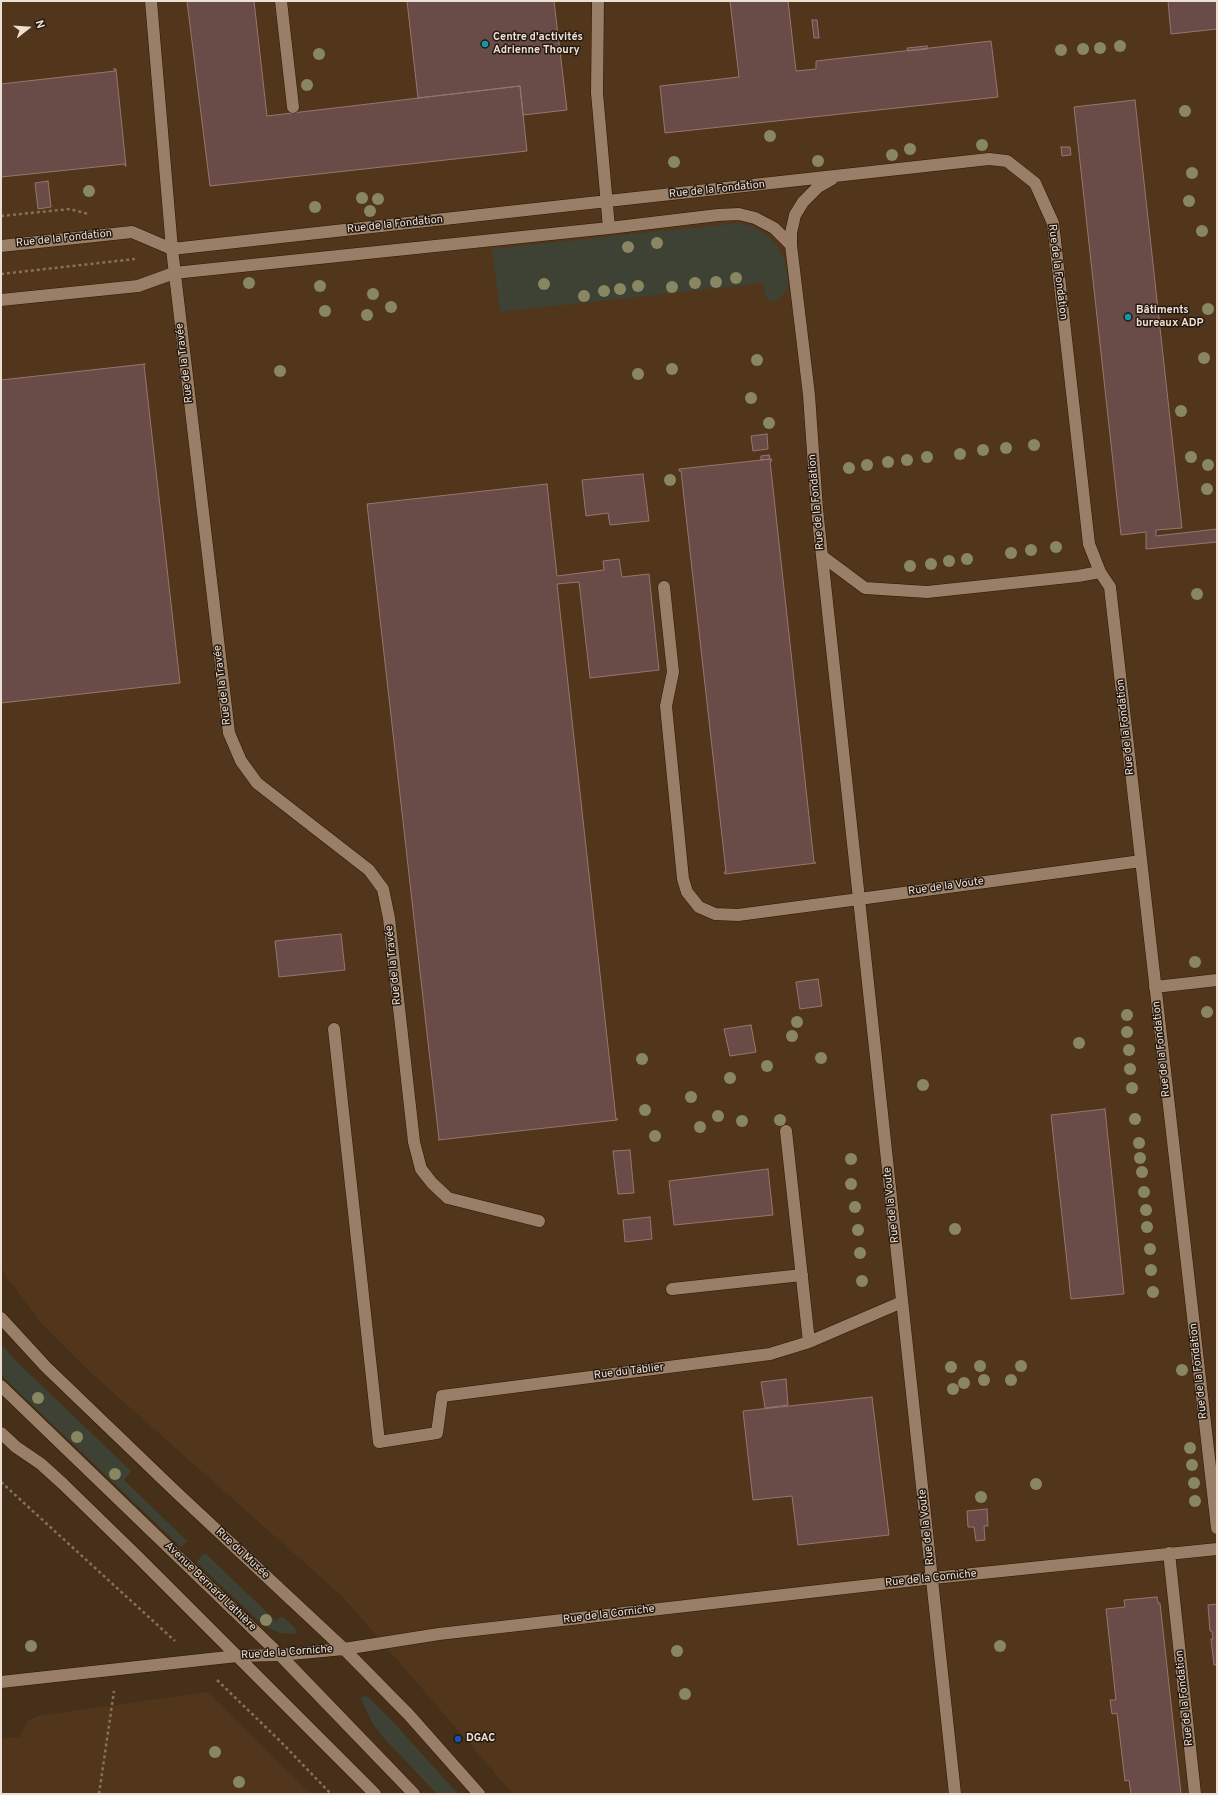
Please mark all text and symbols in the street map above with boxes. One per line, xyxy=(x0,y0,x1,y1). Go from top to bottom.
north arrow xyxy=(8,8,48,48)
text: N xyxy=(32,19,47,30)
place label: Centre d'activités Adrienne Thoury xyxy=(493,31,583,57)
marker: Centre d'activités Adrienne Thoury xyxy=(480,39,490,49)
street label: Rue de la Fondation xyxy=(668,178,766,202)
street label: Rue de la Fondation xyxy=(346,213,444,237)
street label: Rue de la Fondation xyxy=(1045,223,1069,321)
street label: Rue de la Fondation xyxy=(15,227,113,251)
place label: Bâtiments bureaux ADP xyxy=(1136,304,1204,330)
marker: Bâtiments bureaux ADP xyxy=(1123,312,1133,322)
street label: Rue de la Travée xyxy=(174,322,196,404)
street label: Rue de la Fondation xyxy=(806,453,828,551)
street label: Rue de la Travée xyxy=(212,644,234,726)
street label: Rue de la Fondation xyxy=(1114,678,1138,776)
street label: Rue de la Voute xyxy=(907,875,985,899)
street label: Rue de la Travée xyxy=(383,924,405,1006)
street label: Rue de la Fondation xyxy=(1150,1000,1174,1098)
street label: Rue de la Voute xyxy=(881,1166,903,1244)
street label: Rue de la Fondation xyxy=(1187,1322,1211,1420)
street label: Rue du Tablier xyxy=(593,1361,665,1383)
street label: Rue de la Voute xyxy=(916,1488,938,1566)
street label: Rue du Musée xyxy=(212,1526,272,1582)
street label: Avenue Bernard Lathière xyxy=(161,1540,259,1634)
street label: Rue de la Corniche xyxy=(885,1568,977,1590)
street label: Rue de la Corniche xyxy=(563,1603,655,1627)
street label: Rue de la Corniche xyxy=(241,1643,333,1663)
street label: Rue de la Fondation xyxy=(1173,1649,1197,1747)
place label: DGAC xyxy=(466,1732,495,1746)
marker: DGAC xyxy=(453,1734,463,1744)

